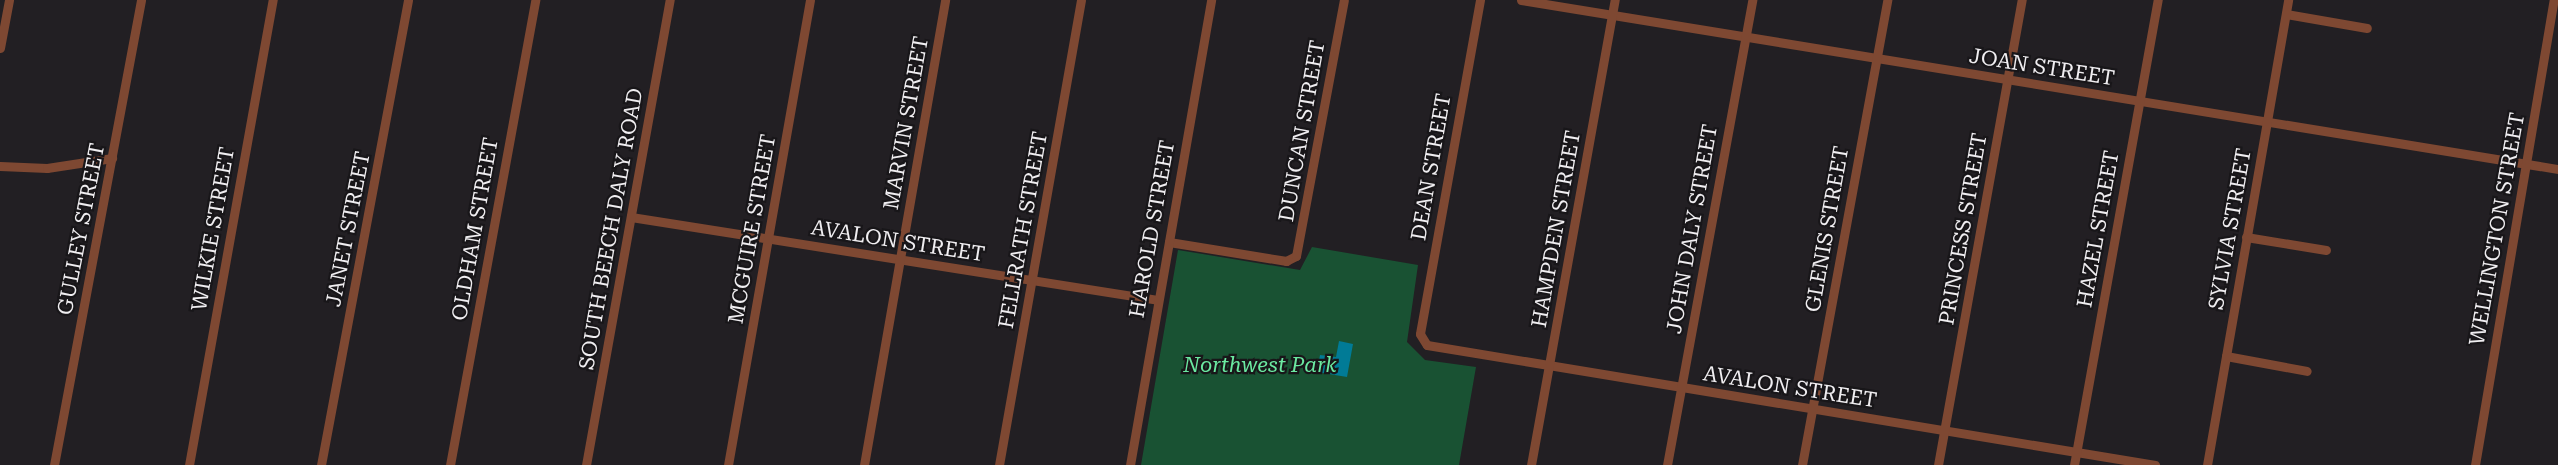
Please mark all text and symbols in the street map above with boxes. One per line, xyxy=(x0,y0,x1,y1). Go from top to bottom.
street label: MARVIN STREET xyxy=(878,34,934,212)
street label: DUNCAN STREET xyxy=(1274,38,1330,224)
street label: JOAN STREET xyxy=(1967,43,2117,91)
street label: SOUTH BEECH DALY ROAD xyxy=(574,86,648,372)
street label: DEAN STREET xyxy=(1406,92,1456,242)
street label: WELLINGTON STREET xyxy=(2464,110,2530,348)
street label: JOHN DALY STREET xyxy=(1661,122,1723,336)
street label: FELLRATH STREET xyxy=(993,129,1053,331)
street label: HAMPDEN STREET xyxy=(1526,129,1586,329)
street label: PRINCESS STREET xyxy=(1934,131,1992,327)
street label: MCGUIRE STREET xyxy=(723,132,781,326)
street label: OLDHAM STREET xyxy=(446,135,504,323)
street label: HAROLD STREET xyxy=(1124,138,1180,320)
street label: GULLEY STREET xyxy=(52,141,110,317)
street label: GLENIS STREET xyxy=(1800,144,1854,314)
street label: WILKIE STREET xyxy=(186,145,240,313)
street label: SYLVIA STREET xyxy=(2203,146,2257,312)
street label: HAZEL STREET xyxy=(2072,148,2124,310)
street label: JANET STREET xyxy=(321,149,375,309)
street label: AVALON STREET xyxy=(809,215,987,267)
park label: Northwest Park xyxy=(1183,352,1337,378)
street label: AVALON STREET xyxy=(1701,361,1879,413)

